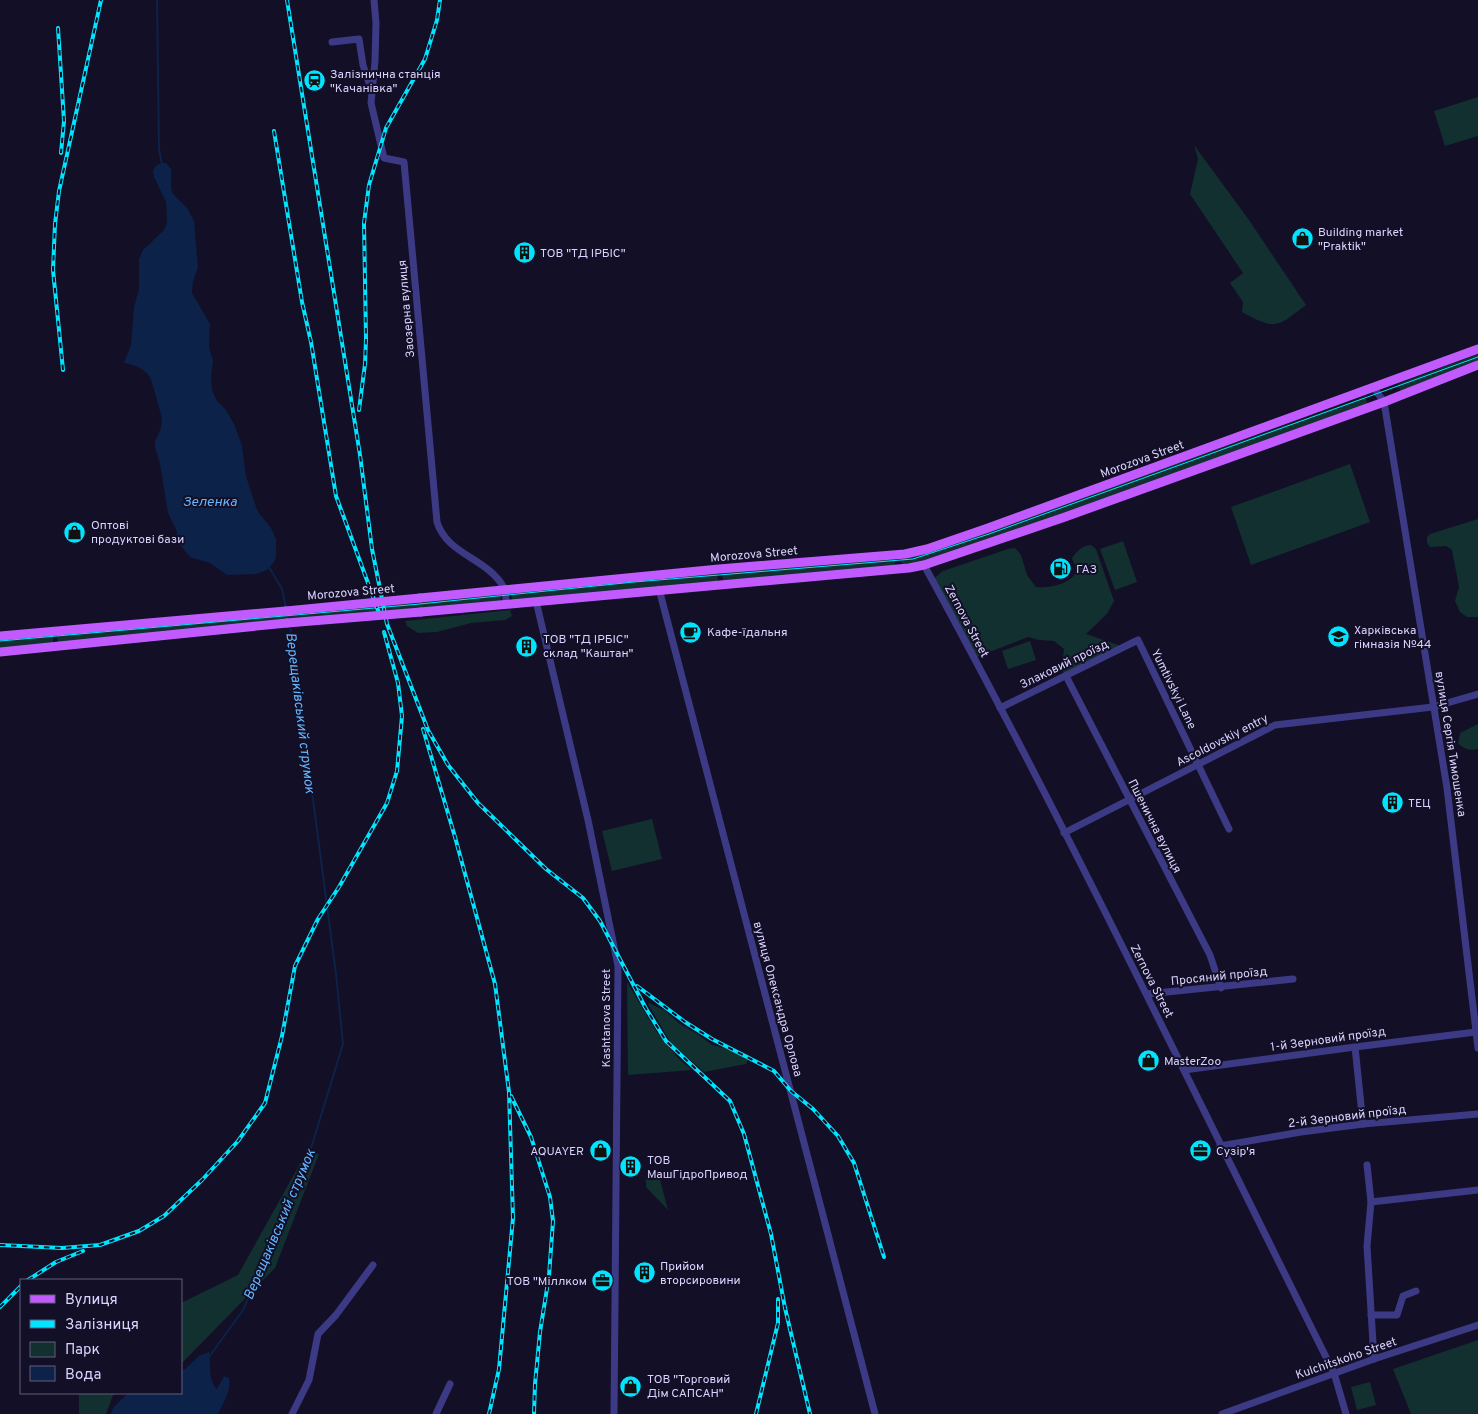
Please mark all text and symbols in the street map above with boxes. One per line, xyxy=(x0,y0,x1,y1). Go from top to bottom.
place label: Залізнична станція "Качанівка" xyxy=(330,67,441,97)
station icon: Залізнична станція "Качанівка" xyxy=(302,69,326,93)
place label: Building market "Praktik" xyxy=(1318,225,1403,255)
shop icon: Building market "Praktik" xyxy=(1290,227,1314,251)
building icon: ТОВ "ТД ІРБІС" xyxy=(512,241,536,265)
place label: ТОВ "ТД ІРБІС" xyxy=(540,246,626,262)
street label: Заозерна вулиця xyxy=(395,259,419,359)
street label: Morozova Street xyxy=(1098,437,1186,482)
water label: Зеленка xyxy=(183,494,238,511)
place label: Оптові продуктові бази xyxy=(91,518,184,548)
shop icon: Оптові продуктові бази xyxy=(63,520,87,544)
street label: Morozova Street xyxy=(710,543,799,567)
fuel station icon: ГАЗ xyxy=(1048,557,1072,581)
place label: ГАЗ xyxy=(1076,562,1097,578)
street label: Morozova Street xyxy=(307,581,396,605)
street label: Zernova Street xyxy=(940,582,992,661)
cafe icon: Кафе-їдальня xyxy=(679,620,703,644)
place label: Харківська гімназія №44 xyxy=(1354,623,1432,653)
place label: Кафе-їдальня xyxy=(707,625,788,641)
school or university icon: Харківська гімназія №44 xyxy=(1326,625,1350,649)
water label: Верещаківський струмок xyxy=(281,632,318,796)
place label: ТОВ "ТД ІРБІС" склад "Каштан" xyxy=(543,632,634,662)
building icon: ТОВ "ТД ІРБІС" склад "Каштан" xyxy=(515,634,539,658)
street label: Злаковий проїзд xyxy=(1018,637,1111,693)
street label: Yumtivskyi Lane xyxy=(1147,647,1199,732)
street label: вулиця Сергія Тимошенка xyxy=(1431,670,1469,818)
street label: Ascoldovskiy entry xyxy=(1174,711,1271,771)
street label: Пшенична вулиця xyxy=(1124,777,1185,876)
building icon: ТЕЦ xyxy=(1380,791,1404,815)
place label: ТЕЦ xyxy=(1408,796,1431,812)
street label: вулиця Олександра Орлова xyxy=(749,920,805,1079)
street label: Zernova Street xyxy=(1126,942,1176,1021)
street label: Просяний проїзд xyxy=(1170,964,1268,990)
street label: Kashtanova Street xyxy=(599,969,615,1067)
street label: 1-й Зерновий проїзд xyxy=(1269,1024,1387,1056)
shop icon: MasterZoo xyxy=(1136,1049,1160,1073)
place label: MasterZoo xyxy=(1164,1054,1221,1070)
street label: 2-й Зерновий проїзд xyxy=(1287,1102,1407,1132)
shop icon: AQUAYER xyxy=(588,1139,612,1163)
office icon: Сузір'я xyxy=(1188,1139,1212,1163)
place label: AQUAYER xyxy=(530,1144,584,1160)
place label: Сузір'я xyxy=(1216,1144,1255,1160)
water label: Верещаківський струмок xyxy=(241,1146,320,1303)
place label: ТОВ МашГідроПривод xyxy=(647,1153,748,1183)
building icon: ТОВ МашГідроПривод xyxy=(619,1155,643,1179)
place label: Прийом вторсировини xyxy=(660,1259,741,1289)
building icon: Прийом вторсировини xyxy=(632,1261,656,1285)
office icon: ТОВ "Міллком xyxy=(591,1269,615,1293)
place label: ТОВ "Міллком xyxy=(507,1274,587,1290)
legend xyxy=(20,1279,182,1394)
text: Вулиця xyxy=(65,1291,118,1310)
text: Залізниця xyxy=(65,1316,139,1335)
street label: Kulchitskoho Street xyxy=(1294,1334,1399,1384)
text: Парк xyxy=(65,1341,100,1360)
text: Вода xyxy=(65,1366,101,1385)
place label: ТОВ "Торговий Дім САПСАН" xyxy=(647,1372,730,1402)
shop icon: ТОВ "Торговий Дім САПСАН" xyxy=(619,1374,643,1398)

